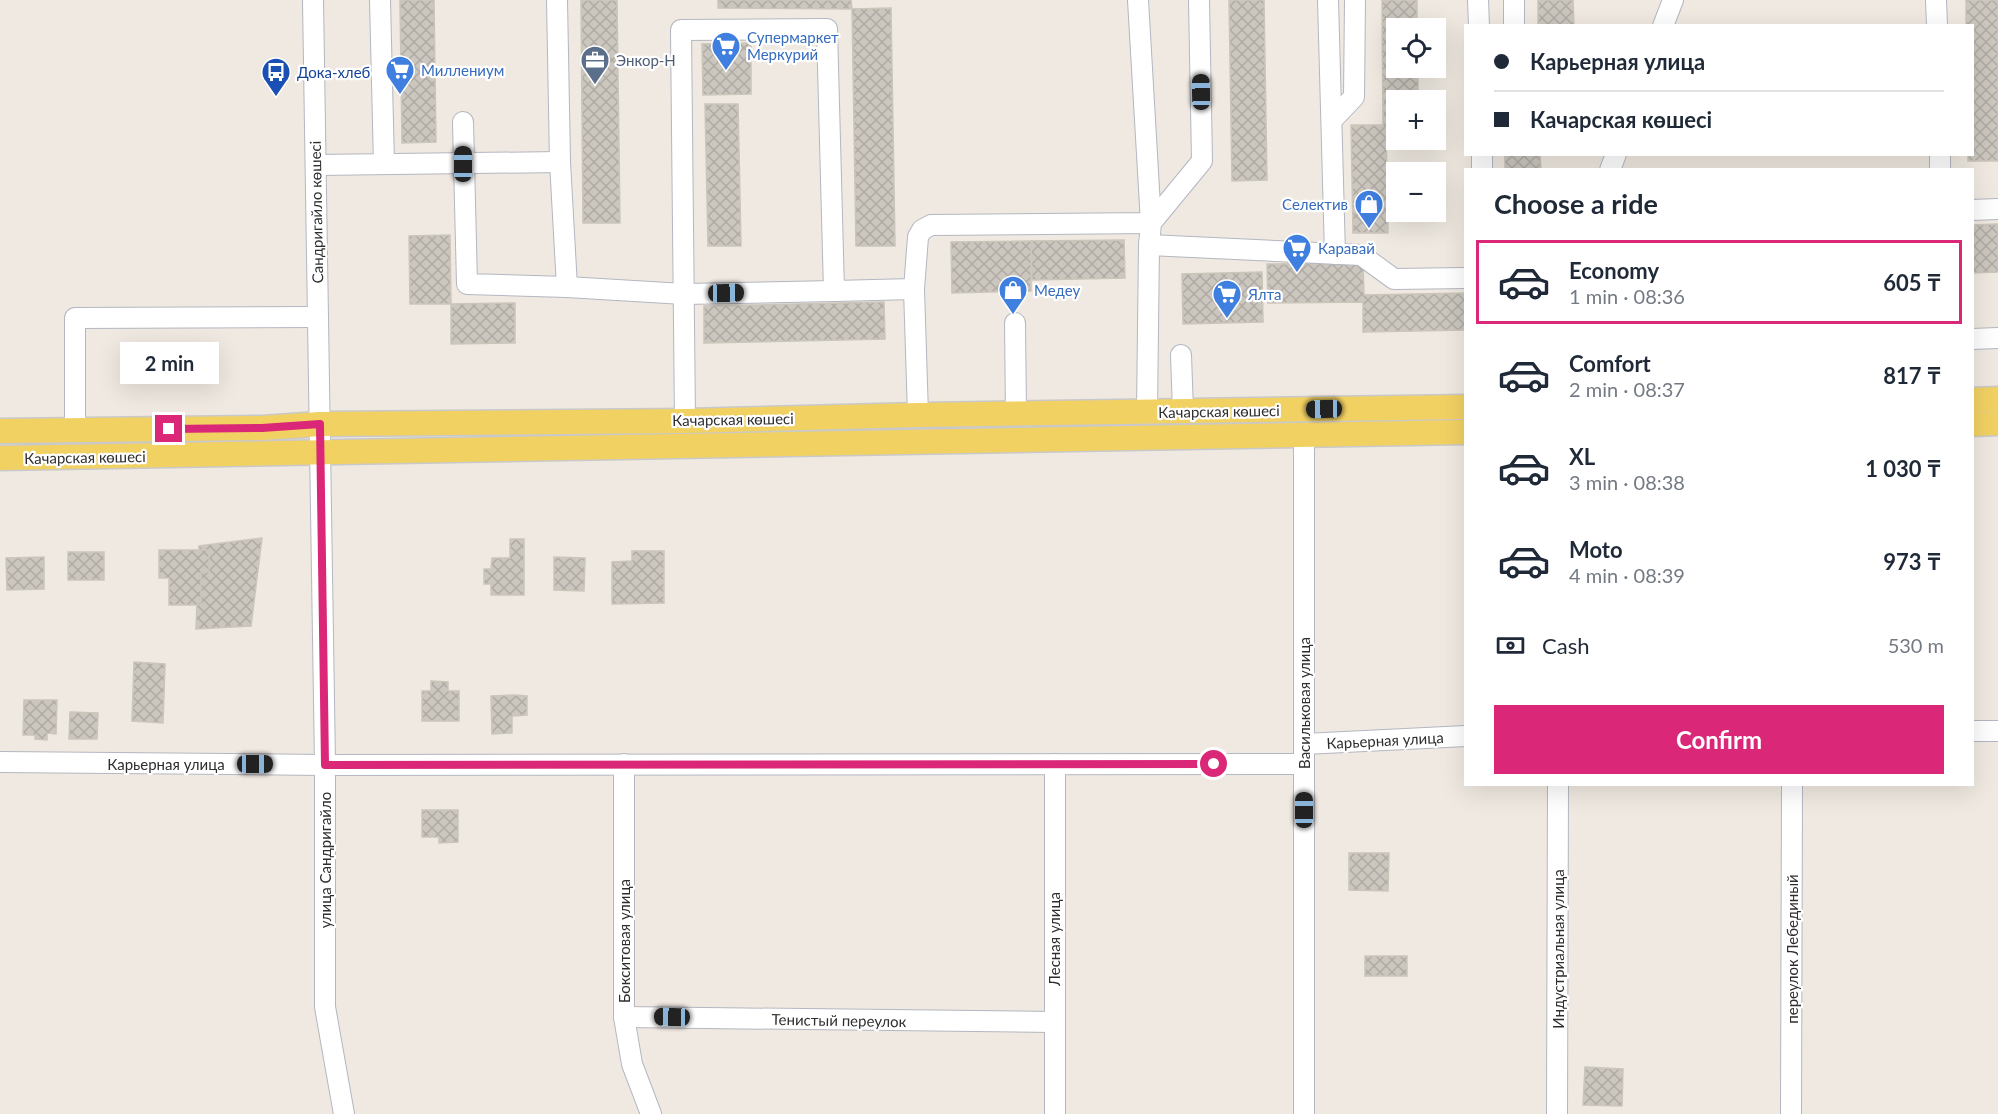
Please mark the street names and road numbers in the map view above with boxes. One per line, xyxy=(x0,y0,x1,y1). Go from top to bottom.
street label: Сандригайло көшесі xyxy=(306,141,326,283)
street label: Качарская көшесі xyxy=(1158,401,1280,421)
street label: Качарская көшесі xyxy=(672,409,794,429)
street label: Качарская көшесі xyxy=(24,447,146,467)
street label: Васильковая улица xyxy=(1295,637,1313,769)
street label: Карьерная улица xyxy=(1326,728,1444,752)
street label: Карьерная улица xyxy=(107,755,225,773)
street label: улица Сандригайло xyxy=(316,792,334,928)
street label: Индустриальная улица xyxy=(1549,869,1567,1029)
street label: переулок Лебединый xyxy=(1783,874,1801,1024)
street label: Бокситовая улица xyxy=(615,879,633,1003)
street label: Лесная улица xyxy=(1045,892,1063,987)
street label: Тенистый переулок xyxy=(772,1010,907,1030)

